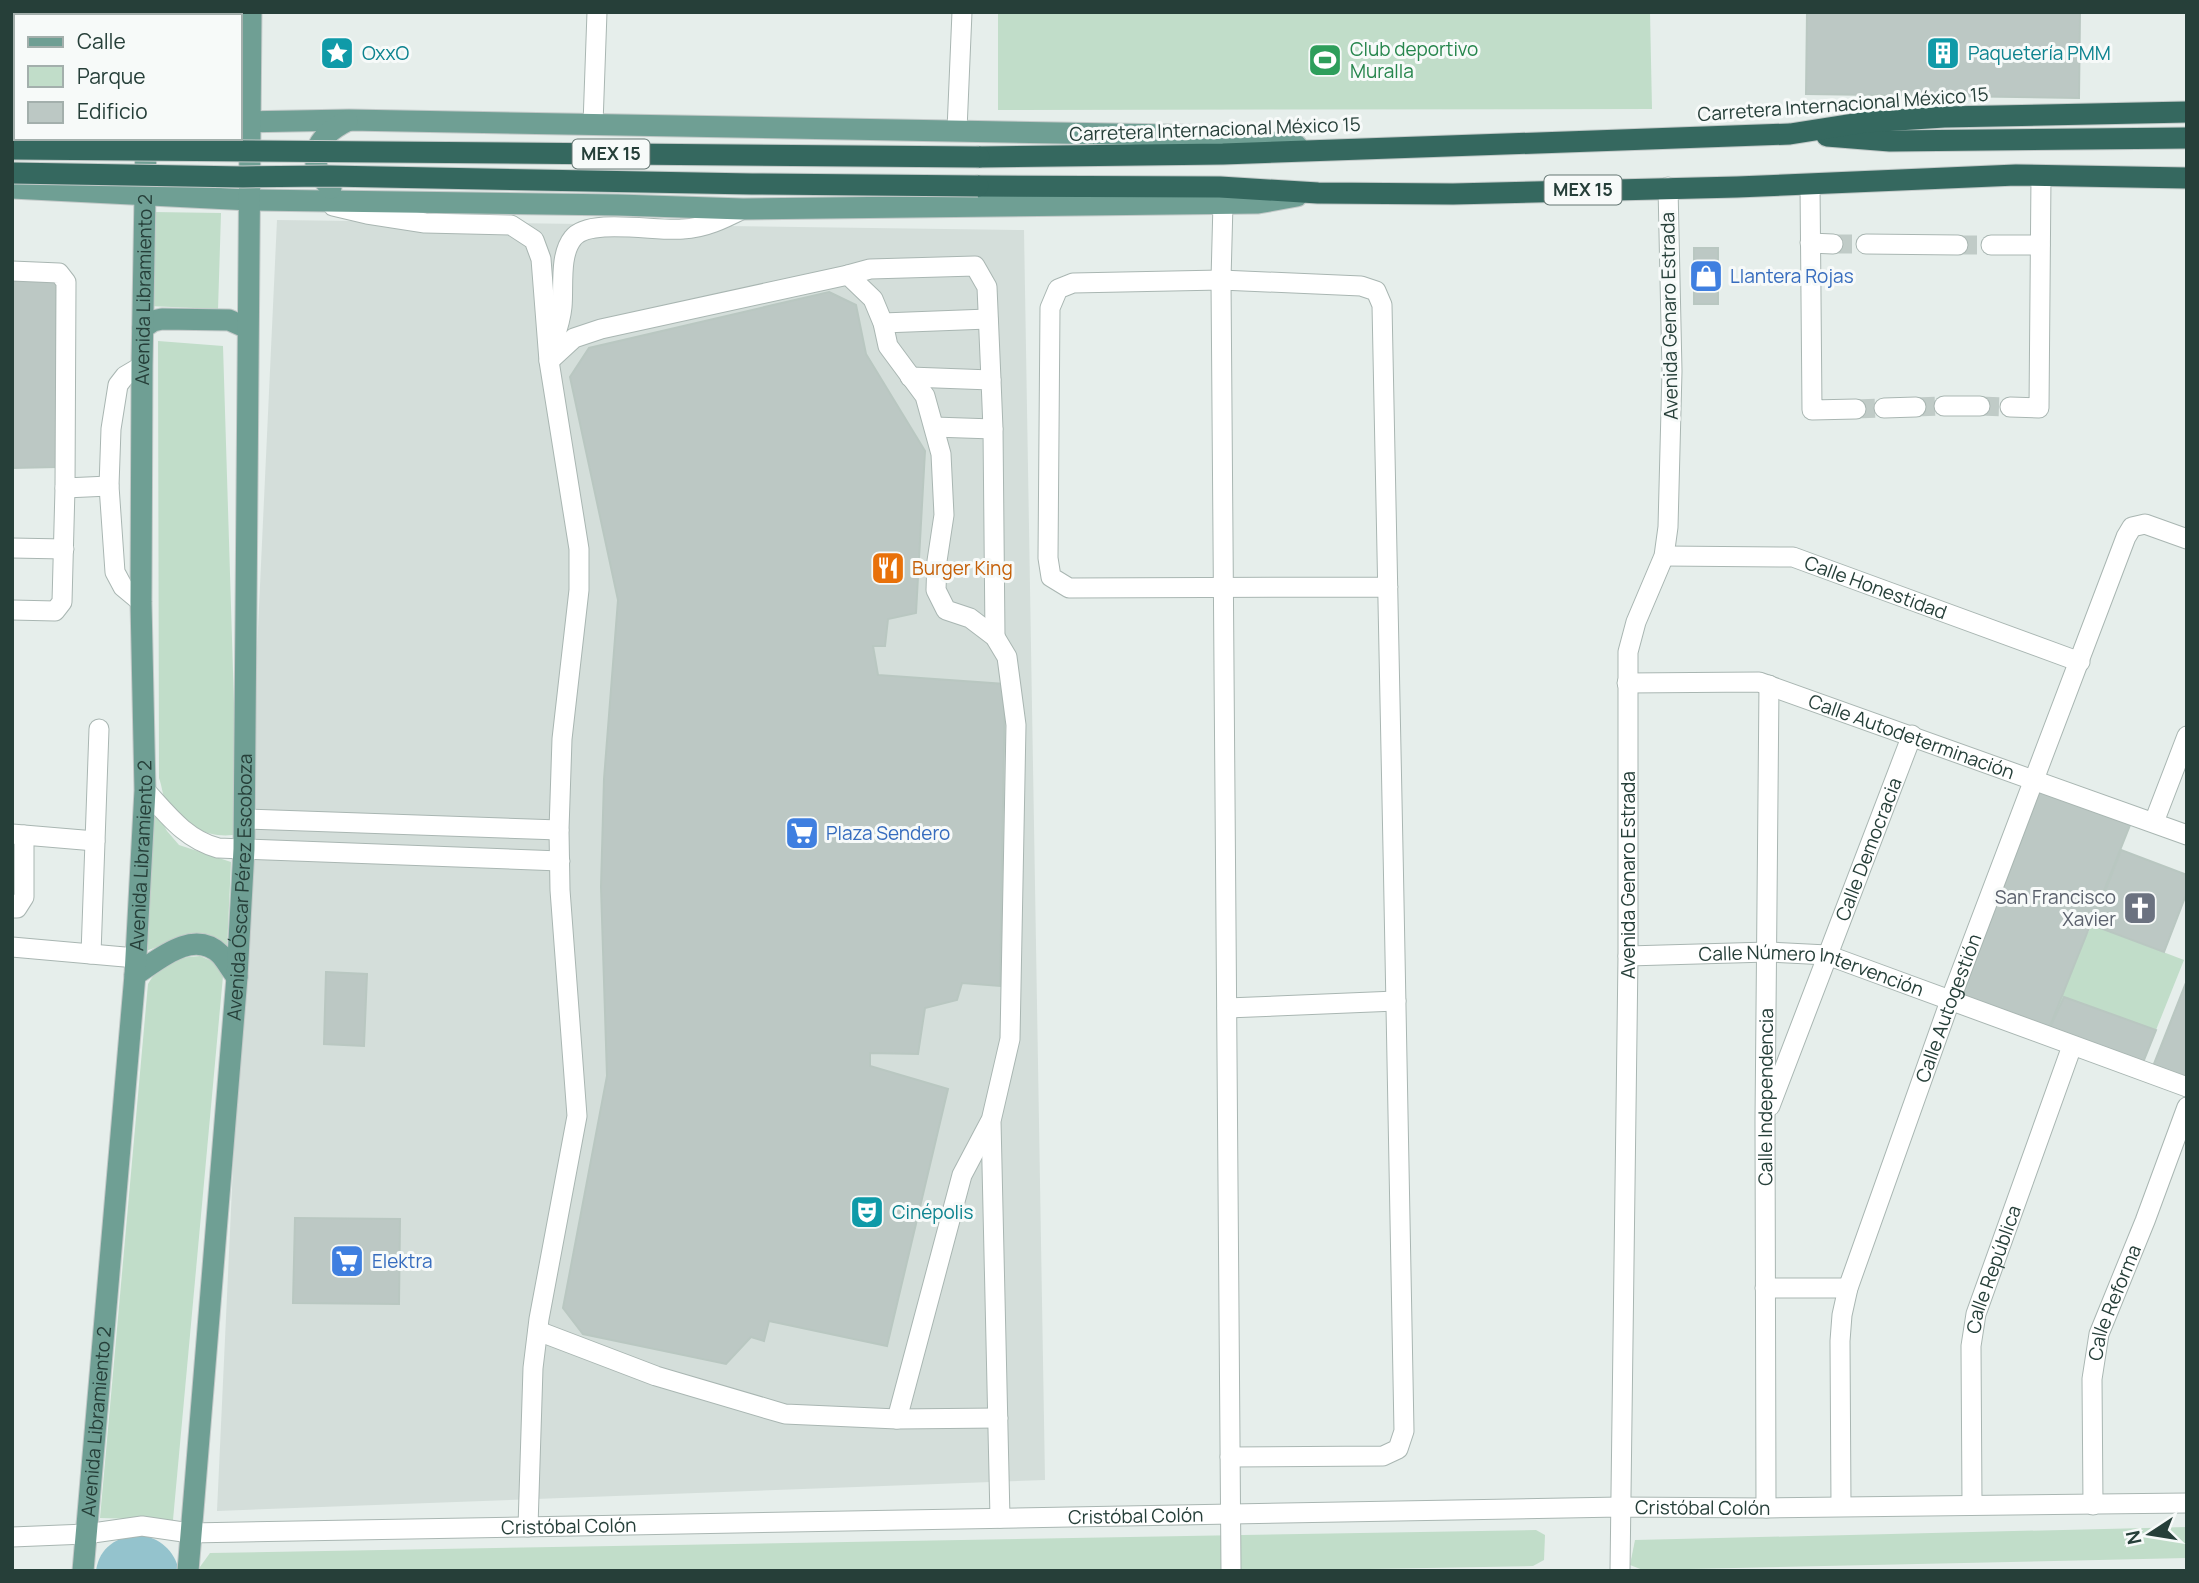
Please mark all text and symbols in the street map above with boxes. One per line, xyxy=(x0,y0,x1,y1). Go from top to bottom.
legend xyxy=(14,14,242,140)
text: Calle xyxy=(77,27,126,55)
place icon: OxxO xyxy=(318,34,356,72)
building icon: Paquetería PMM xyxy=(1924,34,1962,72)
place label: Club deportivo Muralla xyxy=(1350,36,1478,84)
place label: OxxO xyxy=(362,40,409,66)
place label: Paquetería PMM xyxy=(1968,40,2111,66)
sports icon: Club deportivo Muralla xyxy=(1306,41,1344,79)
text: Parque xyxy=(77,62,146,90)
street label: Carretera Internacional México 15 xyxy=(1697,81,1989,127)
text: Edificio xyxy=(77,97,148,125)
street label: Carretera Internacional México 15 xyxy=(1069,111,1361,147)
road number: MEX 15 xyxy=(572,140,650,168)
road number: MEX 15 xyxy=(1544,176,1622,204)
street label: Avenida Libramiento 2 xyxy=(129,194,158,385)
street label: Avenida Genaro Estrada xyxy=(1654,212,1684,420)
shop icon: Llantera Rojas xyxy=(1687,257,1725,295)
place label: Llantera Rojas xyxy=(1730,263,1854,289)
restaurant icon: Burger King xyxy=(869,549,907,587)
street label: Calle Honestidad xyxy=(1801,549,1950,625)
place label: Burger King xyxy=(912,555,1013,581)
street label: Calle Autodeterminación xyxy=(1805,688,2018,785)
street label: Avenida Óscar Pérez Escoboza xyxy=(220,754,258,1021)
street label: Avenida Libramiento 2 xyxy=(123,760,158,952)
street label: Avenida Genaro Estrada xyxy=(1615,771,1641,979)
street label: Calle Democracia xyxy=(1829,774,1908,925)
supermarket icon: Plaza Sendero xyxy=(783,814,821,852)
place label: Plaza Sendero xyxy=(826,820,950,846)
place label: San Francisco Xavier xyxy=(1995,884,2116,932)
church icon: San Francisco Xavier xyxy=(2121,889,2159,927)
street label: Calle Autogestión xyxy=(1909,930,1987,1086)
street label: Calle Número Intervención xyxy=(1698,939,1927,1002)
street label: Calle Independencia xyxy=(1752,1008,1779,1186)
theatre icon: Cinépolis xyxy=(848,1193,886,1231)
place label: Cinépolis xyxy=(892,1199,973,1225)
street label: Calle República xyxy=(1960,1201,2027,1335)
street label: Calle Reforma xyxy=(2082,1241,2147,1362)
supermarket icon: Elektra xyxy=(328,1242,366,1280)
place label: Elektra xyxy=(372,1248,432,1274)
street label: Avenida Libramiento 2 xyxy=(75,1325,117,1518)
street label: Cristóbal Colón xyxy=(1635,1494,1770,1521)
north arrow xyxy=(2115,1499,2185,1569)
street label: Cristóbal Colón xyxy=(1068,1502,1204,1530)
street label: Cristóbal Colón xyxy=(501,1512,637,1540)
text: N xyxy=(2119,1528,2148,1547)

